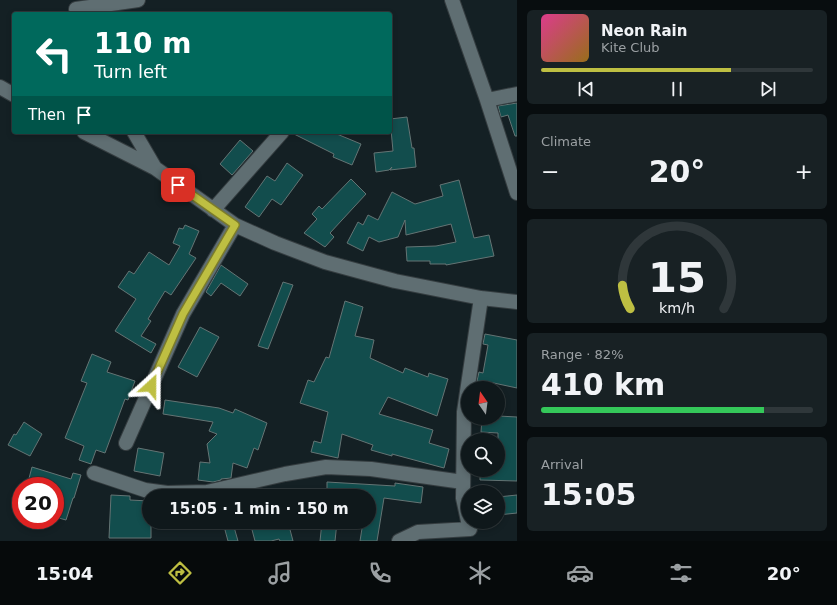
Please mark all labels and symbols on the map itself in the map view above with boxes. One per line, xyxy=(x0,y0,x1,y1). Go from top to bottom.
pin xyxy=(161,168,195,202)
position arrow xyxy=(130,365,172,407)
north arrow xyxy=(461,381,505,425)
speed limit sign: 20 xyxy=(12,477,64,529)

